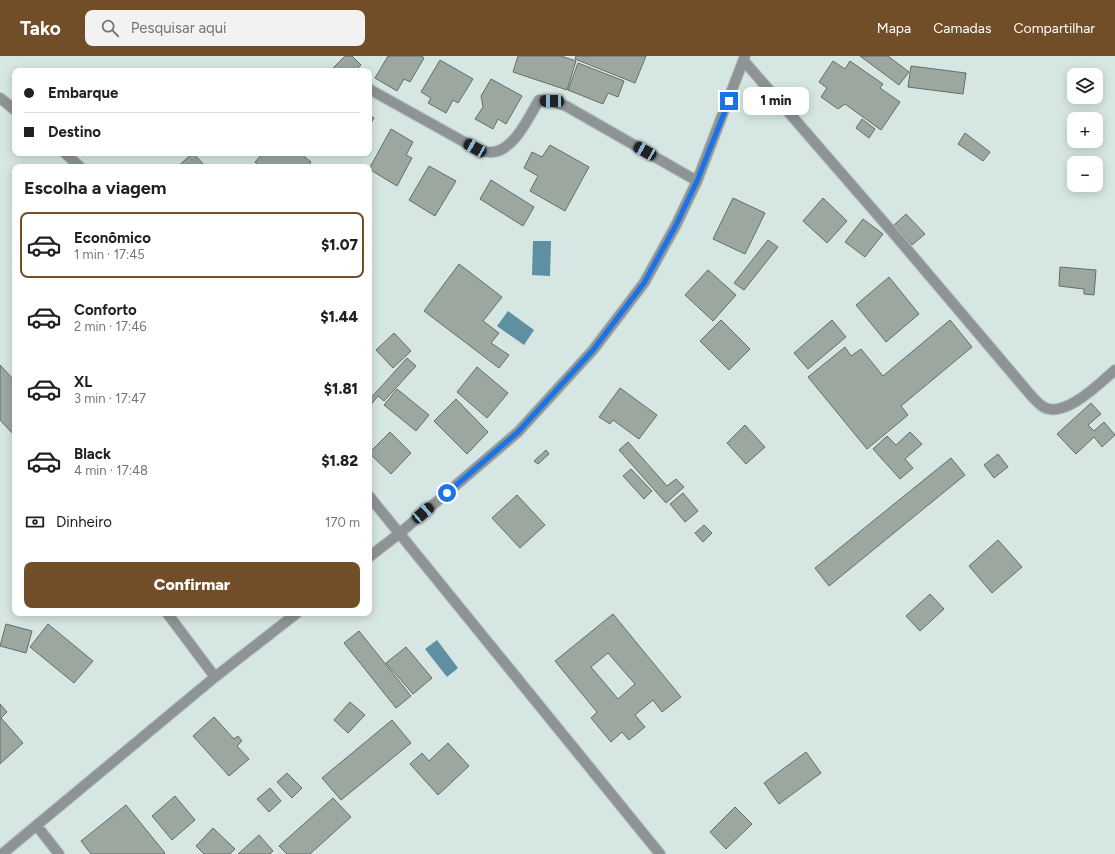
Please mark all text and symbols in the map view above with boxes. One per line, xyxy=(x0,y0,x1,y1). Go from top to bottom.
search box xyxy=(85,10,365,46)
text: Tako xyxy=(20,17,61,40)
icon: search xyxy=(99,17,121,39)
text: Pesquisar aqui xyxy=(131,19,227,37)
text: Mapa xyxy=(877,20,911,37)
text: Camadas xyxy=(933,20,991,37)
text: Compartilhar xyxy=(1013,20,1095,37)
map controls xyxy=(1067,68,1103,192)
button: layers xyxy=(1067,68,1103,104)
text: Embarque xyxy=(48,84,118,102)
callout: 1 min xyxy=(743,87,809,115)
route end xyxy=(720,92,738,110)
text: 1 min xyxy=(760,93,792,108)
car xyxy=(540,95,564,107)
button: + xyxy=(1067,112,1103,148)
text: Destino xyxy=(48,123,101,141)
car xyxy=(462,137,488,159)
car xyxy=(632,140,658,162)
button: − xyxy=(1067,156,1103,192)
text: Escolha a viagem xyxy=(24,177,167,199)
icon: car xyxy=(26,227,62,263)
text: Econômico xyxy=(74,229,151,247)
text: $1.07 xyxy=(321,236,358,254)
text: 1 min · 17:45 xyxy=(74,247,145,262)
icon: car xyxy=(26,299,62,335)
text: Conforto xyxy=(74,301,137,319)
text: $1.44 xyxy=(320,308,358,326)
text: 2 min · 17:46 xyxy=(74,319,147,334)
icon: car xyxy=(26,371,62,407)
text: XL xyxy=(74,373,92,391)
text: $1.81 xyxy=(324,380,358,398)
text: 3 min · 17:47 xyxy=(74,391,146,406)
icon: car xyxy=(26,443,62,479)
text: Black xyxy=(74,445,111,463)
text: $1.82 xyxy=(321,452,358,470)
text: 4 min · 17:48 xyxy=(74,463,148,478)
route start xyxy=(438,484,456,502)
car xyxy=(410,501,436,525)
icon: cash xyxy=(24,511,46,533)
text: Dinheiro xyxy=(56,513,112,531)
text: 170 m xyxy=(325,515,360,530)
button: Confirmar xyxy=(24,562,360,608)

